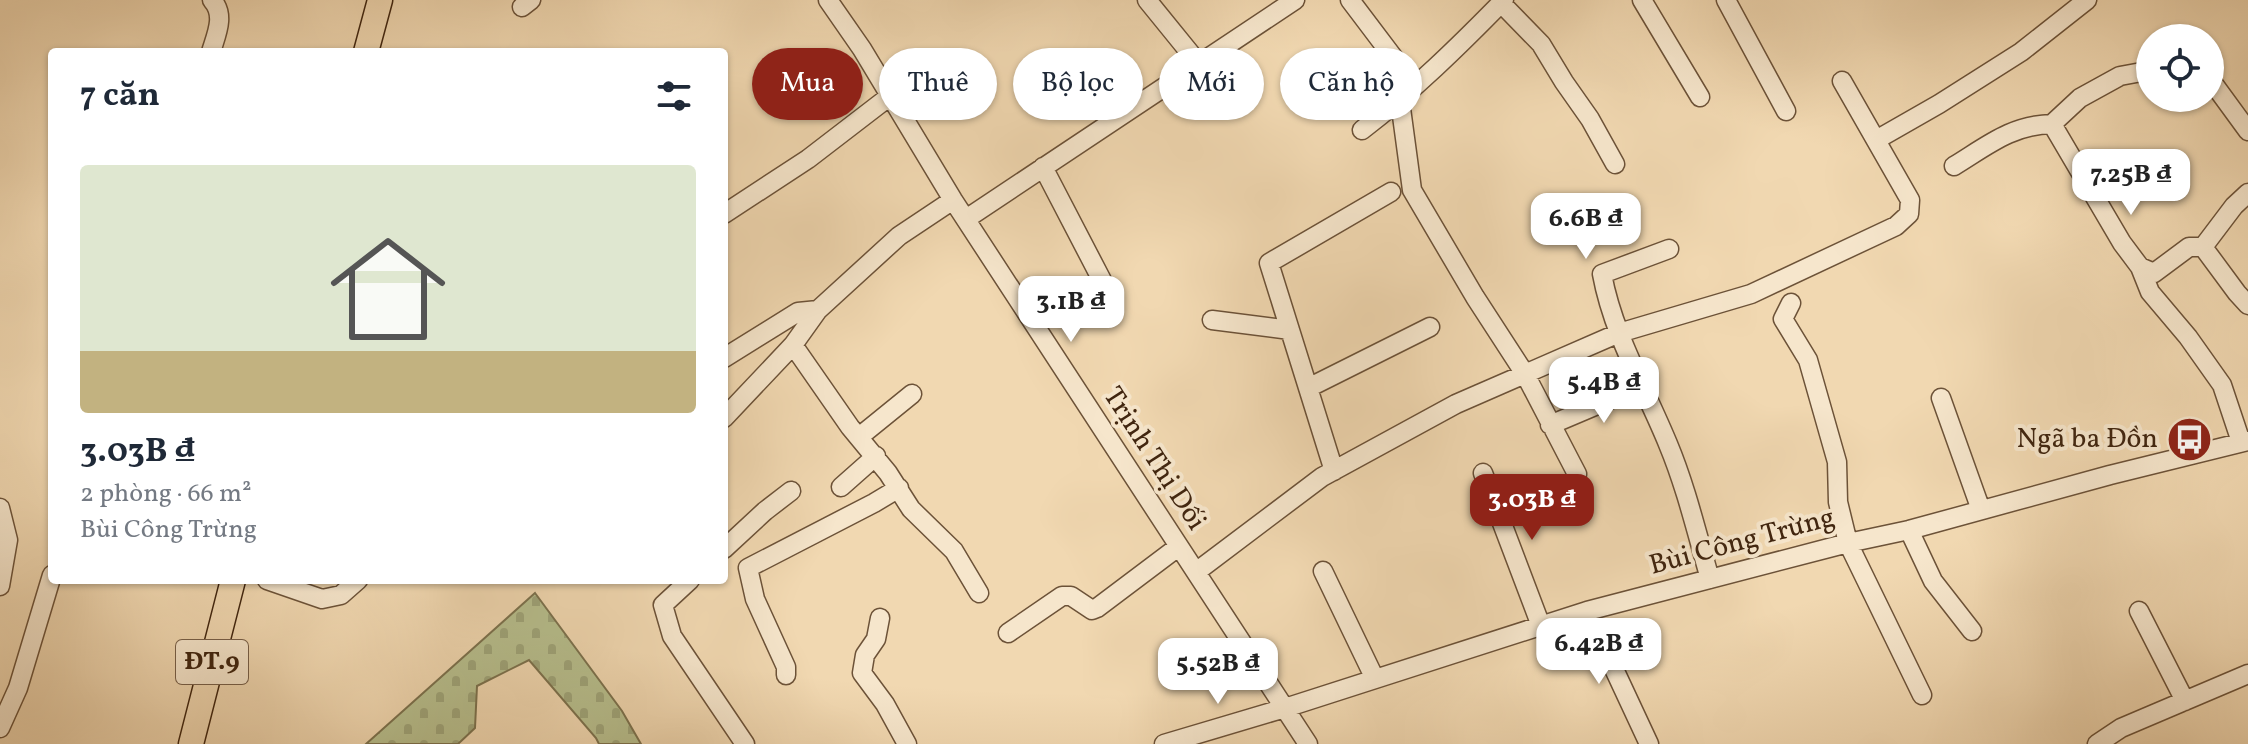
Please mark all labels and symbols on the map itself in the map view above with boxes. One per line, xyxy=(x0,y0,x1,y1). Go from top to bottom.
pin: 7.25B ₫ xyxy=(2057,149,2205,217)
pin: 6.6B ₫ xyxy=(1521,193,1651,261)
pin: 3.1B ₫ xyxy=(1006,276,1136,344)
pin: 5.4B ₫ xyxy=(1539,357,1669,425)
street label: Trịnh Thị Dối xyxy=(1093,380,1215,538)
bus stop icon: Ngã ba Đồn xyxy=(2165,415,2213,463)
place label: Ngã ba Đồn xyxy=(2016,420,2158,459)
pin: 3.03B ₫ xyxy=(1458,474,1606,542)
street label: Bùi Công Trừng xyxy=(1645,498,1839,586)
pin: 6.42B ₫ xyxy=(1525,618,1673,686)
pin: 5.52B ₫ xyxy=(1144,638,1292,706)
road number: ĐT.9 xyxy=(176,640,248,684)

